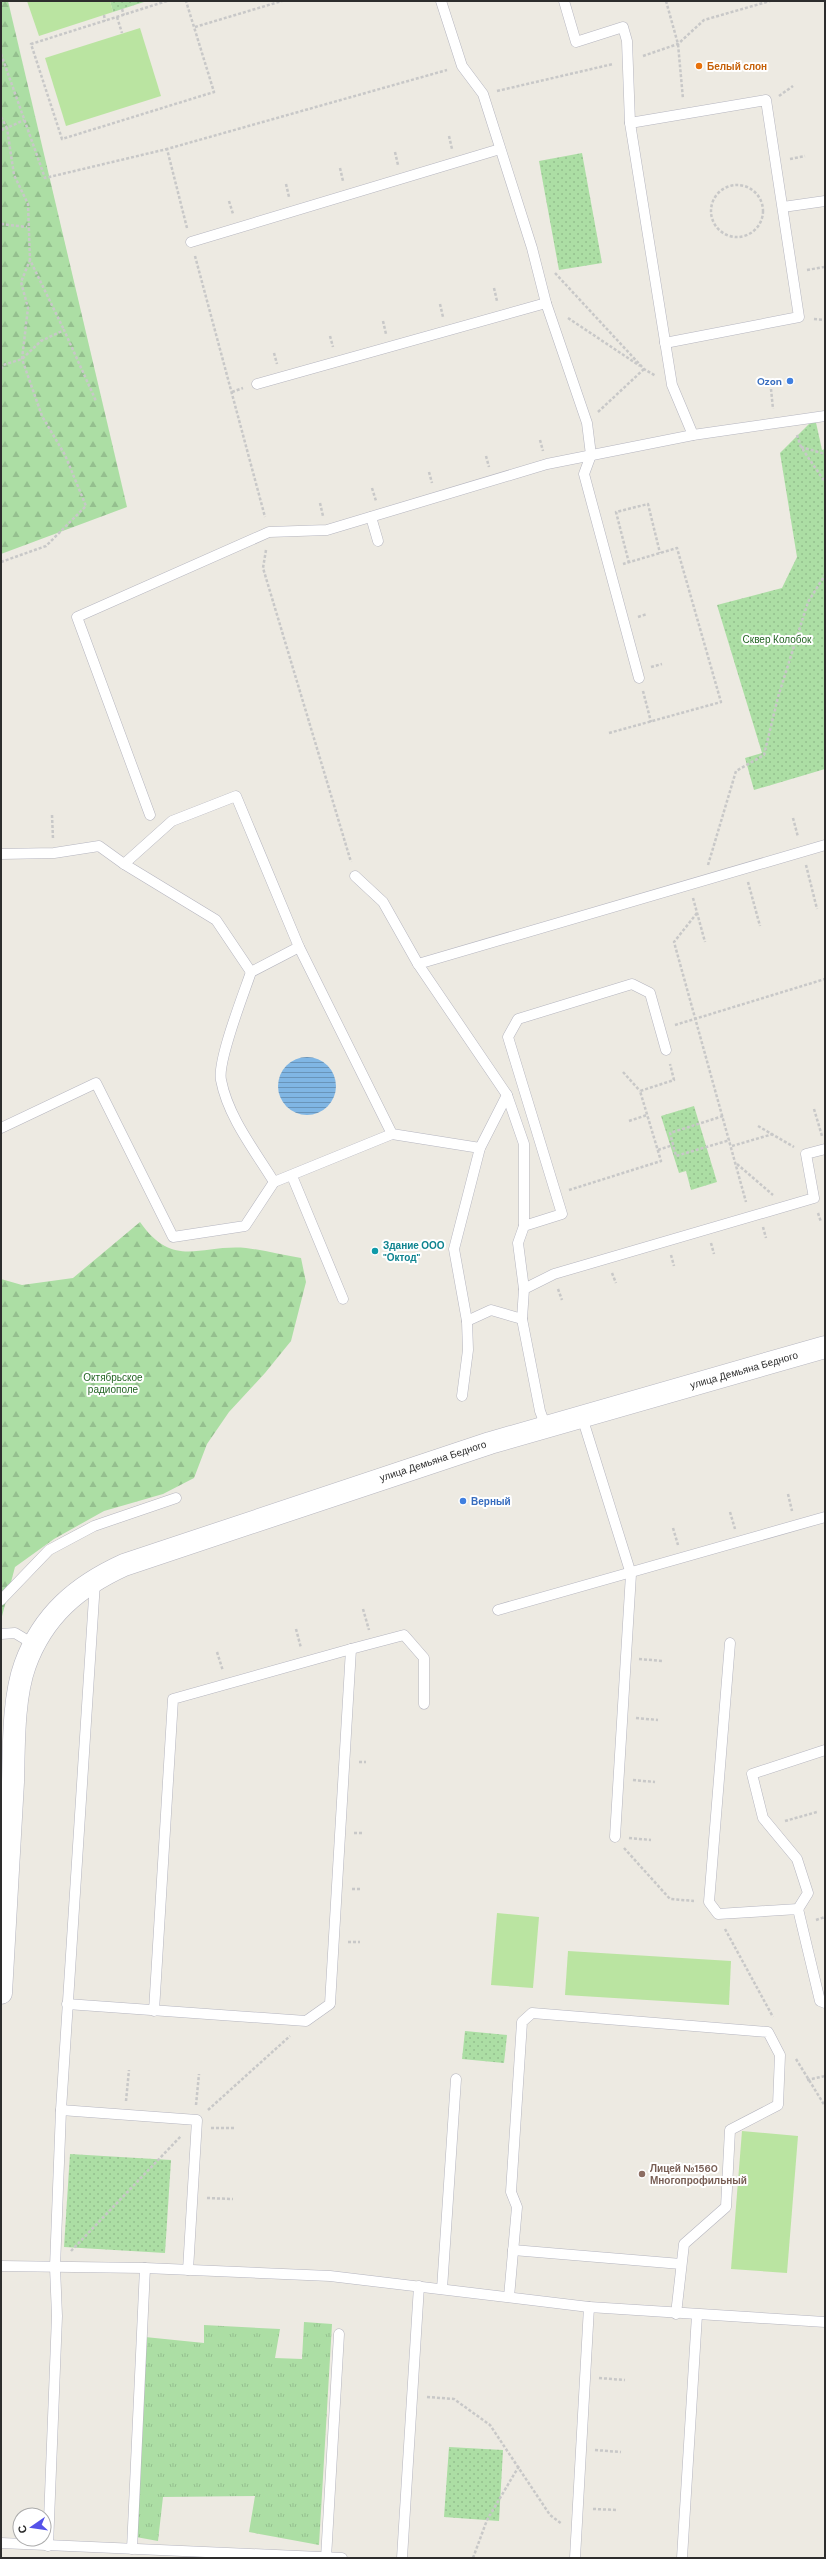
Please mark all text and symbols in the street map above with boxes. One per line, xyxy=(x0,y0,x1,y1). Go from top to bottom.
place label: Белый слон xyxy=(707,60,767,73)
marker: Белый слон xyxy=(694,61,704,71)
place label: Ozon xyxy=(757,375,782,388)
marker: Ozon xyxy=(785,376,795,386)
park label: Сквер Колобок xyxy=(743,633,812,646)
place label: Здание ООО "Октод" xyxy=(383,1239,445,1264)
marker: Здание ООО "Октод" xyxy=(370,1246,380,1256)
street label: улица Демьяна Бедного xyxy=(689,1348,800,1392)
park label: Октябрьское радиополе xyxy=(83,1371,143,1396)
street label: улица Демьяна Бедного xyxy=(378,1437,488,1484)
place label: Верный xyxy=(471,1495,511,1508)
marker: Верный xyxy=(458,1496,468,1506)
place label: Лицей №1560 Многопрофильный xyxy=(650,2162,747,2187)
marker: Лицей №1560 Многопрофильный xyxy=(637,2169,647,2179)
north arrow xyxy=(12,2507,52,2547)
text: С xyxy=(15,2524,30,2535)

